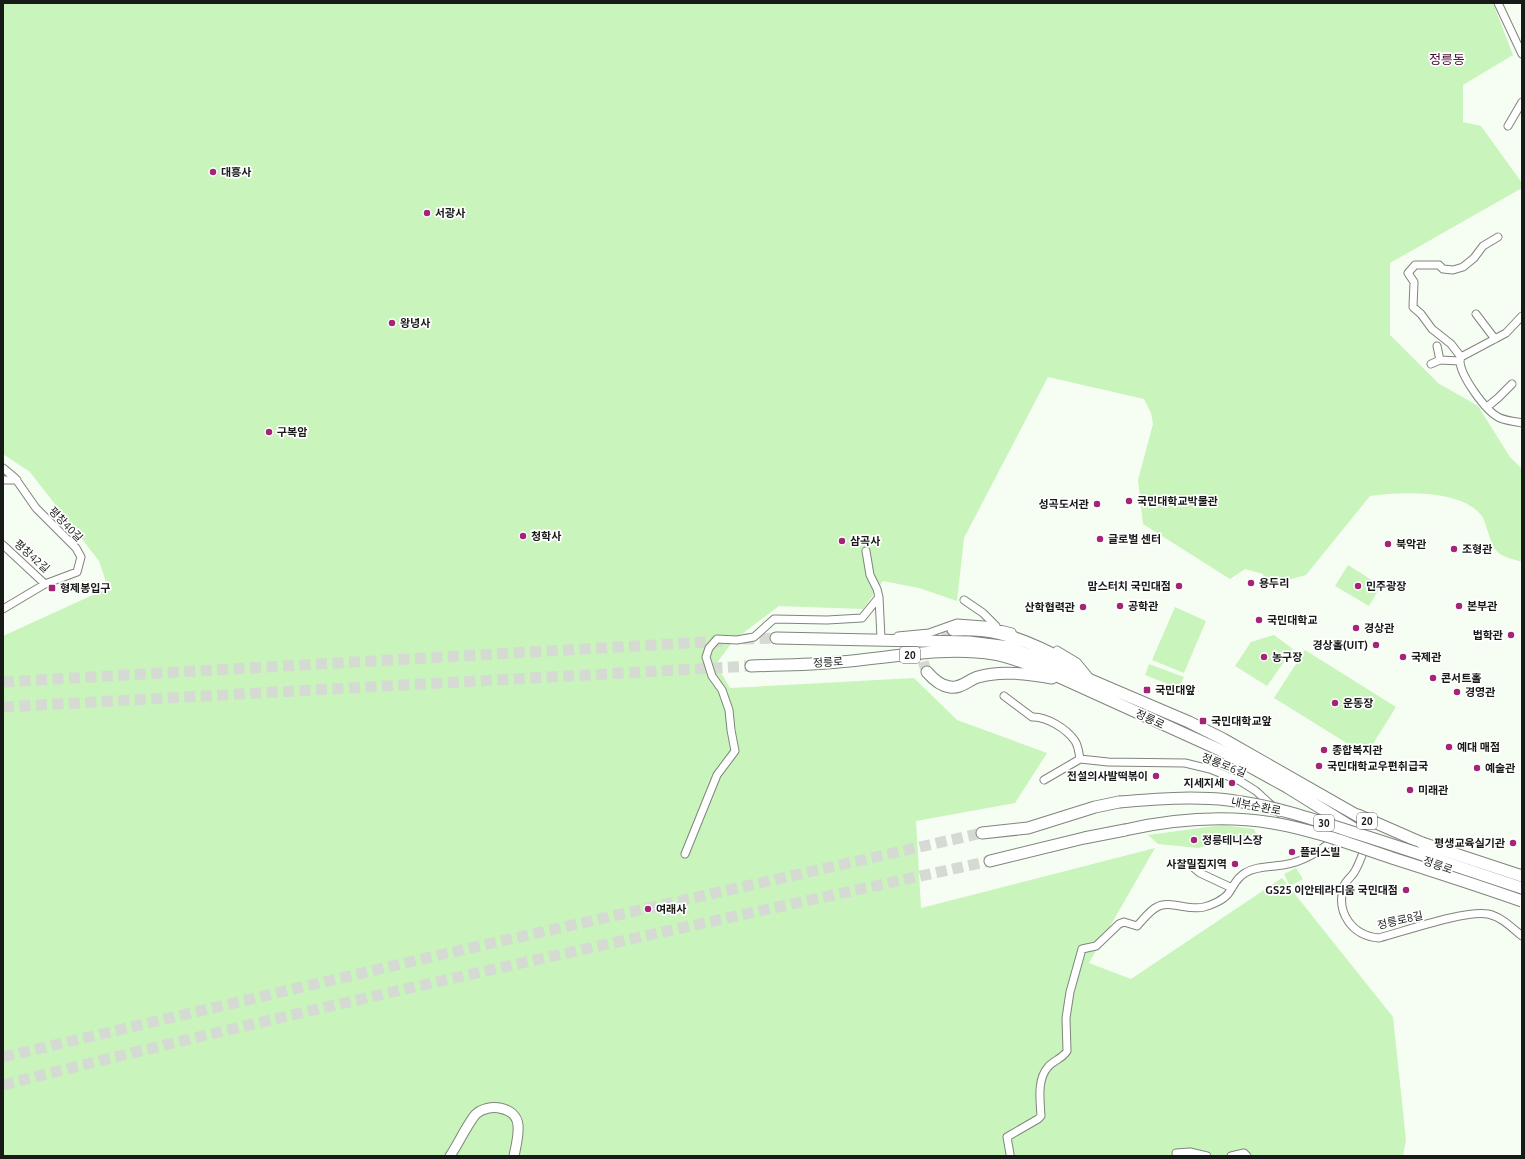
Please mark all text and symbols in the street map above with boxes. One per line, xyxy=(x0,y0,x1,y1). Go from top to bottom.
district label: 정릉동 xyxy=(1429,52,1465,66)
place label: 대흥사 xyxy=(221,166,251,178)
marker: 대흥사 xyxy=(208,167,218,177)
place label: 서광사 xyxy=(435,207,465,219)
marker: 서광사 xyxy=(422,208,432,218)
place label: 왕녕사 xyxy=(400,317,430,329)
marker: 왕녕사 xyxy=(387,318,397,328)
place label: 구복암 xyxy=(277,426,307,438)
marker: 구복암 xyxy=(264,427,274,437)
place label: 국민대학교박물관 xyxy=(1137,495,1218,507)
marker: 국민대학교박물관 xyxy=(1124,496,1134,506)
place label: 성곡도서관 xyxy=(1038,498,1089,510)
marker: 성곡도서관 xyxy=(1092,499,1102,509)
street label: 평창40길 xyxy=(47,504,85,544)
place label: 청학사 xyxy=(531,530,561,542)
marker: 청학사 xyxy=(518,531,528,541)
place label: 글로벌 센터 xyxy=(1108,533,1161,545)
marker: 글로벌 센터 xyxy=(1095,534,1105,544)
place label: 삼곡사 xyxy=(850,535,880,547)
marker: 삼곡사 xyxy=(837,536,847,546)
street label: 평창42길 xyxy=(12,537,52,575)
place label: 북악관 xyxy=(1396,538,1426,550)
marker: 북악관 xyxy=(1383,539,1393,549)
place label: 조형관 xyxy=(1462,543,1492,555)
marker: 조형관 xyxy=(1449,544,1459,554)
place label: 용두리 xyxy=(1259,577,1289,589)
marker: 용두리 xyxy=(1246,578,1256,588)
place label: 맘스터치 국민대점 xyxy=(1087,580,1171,592)
place label: 민주광장 xyxy=(1366,580,1406,592)
marker: 맘스터치 국민대점 xyxy=(1174,581,1184,591)
marker: 민주광장 xyxy=(1353,581,1363,591)
place label: 형제봉입구 xyxy=(60,582,111,594)
marker: 형제봉입구 xyxy=(47,583,57,593)
place label: 공학관 xyxy=(1128,600,1158,612)
place label: 본부관 xyxy=(1467,600,1497,612)
place label: 산학협력관 xyxy=(1024,601,1075,613)
marker: 공학관 xyxy=(1115,601,1125,611)
marker: 본부관 xyxy=(1454,601,1464,611)
marker: 산학협력관 xyxy=(1078,602,1088,612)
place label: 국민대학교 xyxy=(1267,614,1318,626)
marker: 국민대학교 xyxy=(1254,615,1264,625)
place label: 경상관 xyxy=(1364,622,1394,634)
marker: 경상관 xyxy=(1351,623,1361,633)
place label: 법학관 xyxy=(1473,629,1503,641)
marker: 법학관 xyxy=(1506,630,1516,640)
place label: 경상홀(UIT) xyxy=(1312,639,1368,652)
marker: 경상홀(UIT) xyxy=(1371,640,1381,650)
road number: 20 xyxy=(900,647,920,663)
place label: 농구장 xyxy=(1272,651,1302,663)
place label: 국제관 xyxy=(1411,651,1441,663)
marker: 농구장 xyxy=(1259,652,1269,662)
marker: 국제관 xyxy=(1398,652,1408,662)
street label: 정릉로 xyxy=(812,655,844,669)
place label: 콘서트홀 xyxy=(1441,672,1481,684)
marker: 콘서트홀 xyxy=(1428,673,1438,683)
place label: 국민대앞 xyxy=(1155,684,1195,696)
marker: 국민대앞 xyxy=(1142,685,1152,695)
place label: 경영관 xyxy=(1465,686,1495,698)
marker: 경영관 xyxy=(1452,687,1462,697)
place label: 운동장 xyxy=(1343,697,1373,709)
marker: 운동장 xyxy=(1330,698,1340,708)
street label: 정릉로 xyxy=(1134,707,1166,731)
place label: 국민대학교앞 xyxy=(1211,715,1272,727)
marker: 국민대학교앞 xyxy=(1198,716,1208,726)
place label: 예대 매점 xyxy=(1457,741,1500,753)
marker: 예대 매점 xyxy=(1444,742,1454,752)
place label: 종합복지관 xyxy=(1332,744,1383,756)
marker: 종합복지관 xyxy=(1319,745,1329,755)
street label: 정릉로6길 xyxy=(1200,751,1248,779)
place label: 국민대학교우편취급국 xyxy=(1327,760,1428,772)
marker: 국민대학교우편취급국 xyxy=(1314,761,1324,771)
place label: 예술관 xyxy=(1485,762,1515,774)
marker: 예술관 xyxy=(1472,763,1482,773)
place label: 전설의사발떡볶이 xyxy=(1067,770,1148,782)
marker: 전설의사발떡볶이 xyxy=(1151,771,1161,781)
place label: 지세지세 xyxy=(1184,777,1224,789)
marker: 지세지세 xyxy=(1227,778,1237,788)
place label: 미래관 xyxy=(1418,784,1448,796)
marker: 미래관 xyxy=(1405,785,1415,795)
street label: 내부순환로 xyxy=(1230,795,1282,817)
road number: 20 xyxy=(1357,813,1377,829)
road number: 30 xyxy=(1314,815,1334,831)
place label: 정릉테니스장 xyxy=(1202,834,1263,846)
marker: 정릉테니스장 xyxy=(1189,835,1199,845)
place label: 평생교육실기관 xyxy=(1434,837,1505,849)
marker: 평생교육실기관 xyxy=(1508,838,1518,848)
place label: 플러스빌 xyxy=(1300,846,1340,858)
marker: 플러스빌 xyxy=(1287,847,1297,857)
street label: 정릉로 xyxy=(1422,854,1454,876)
place label: 사찰밀집지역 xyxy=(1166,858,1227,870)
marker: 사찰밀집지역 xyxy=(1230,859,1240,869)
place label: GS25 이안테라디움 국민대점 xyxy=(1265,884,1398,896)
marker: GS25 이안테라디움 국민대점 xyxy=(1401,885,1411,895)
place label: 여래사 xyxy=(656,903,686,915)
marker: 여래사 xyxy=(643,904,653,914)
street label: 정릉로8길 xyxy=(1376,909,1424,931)

